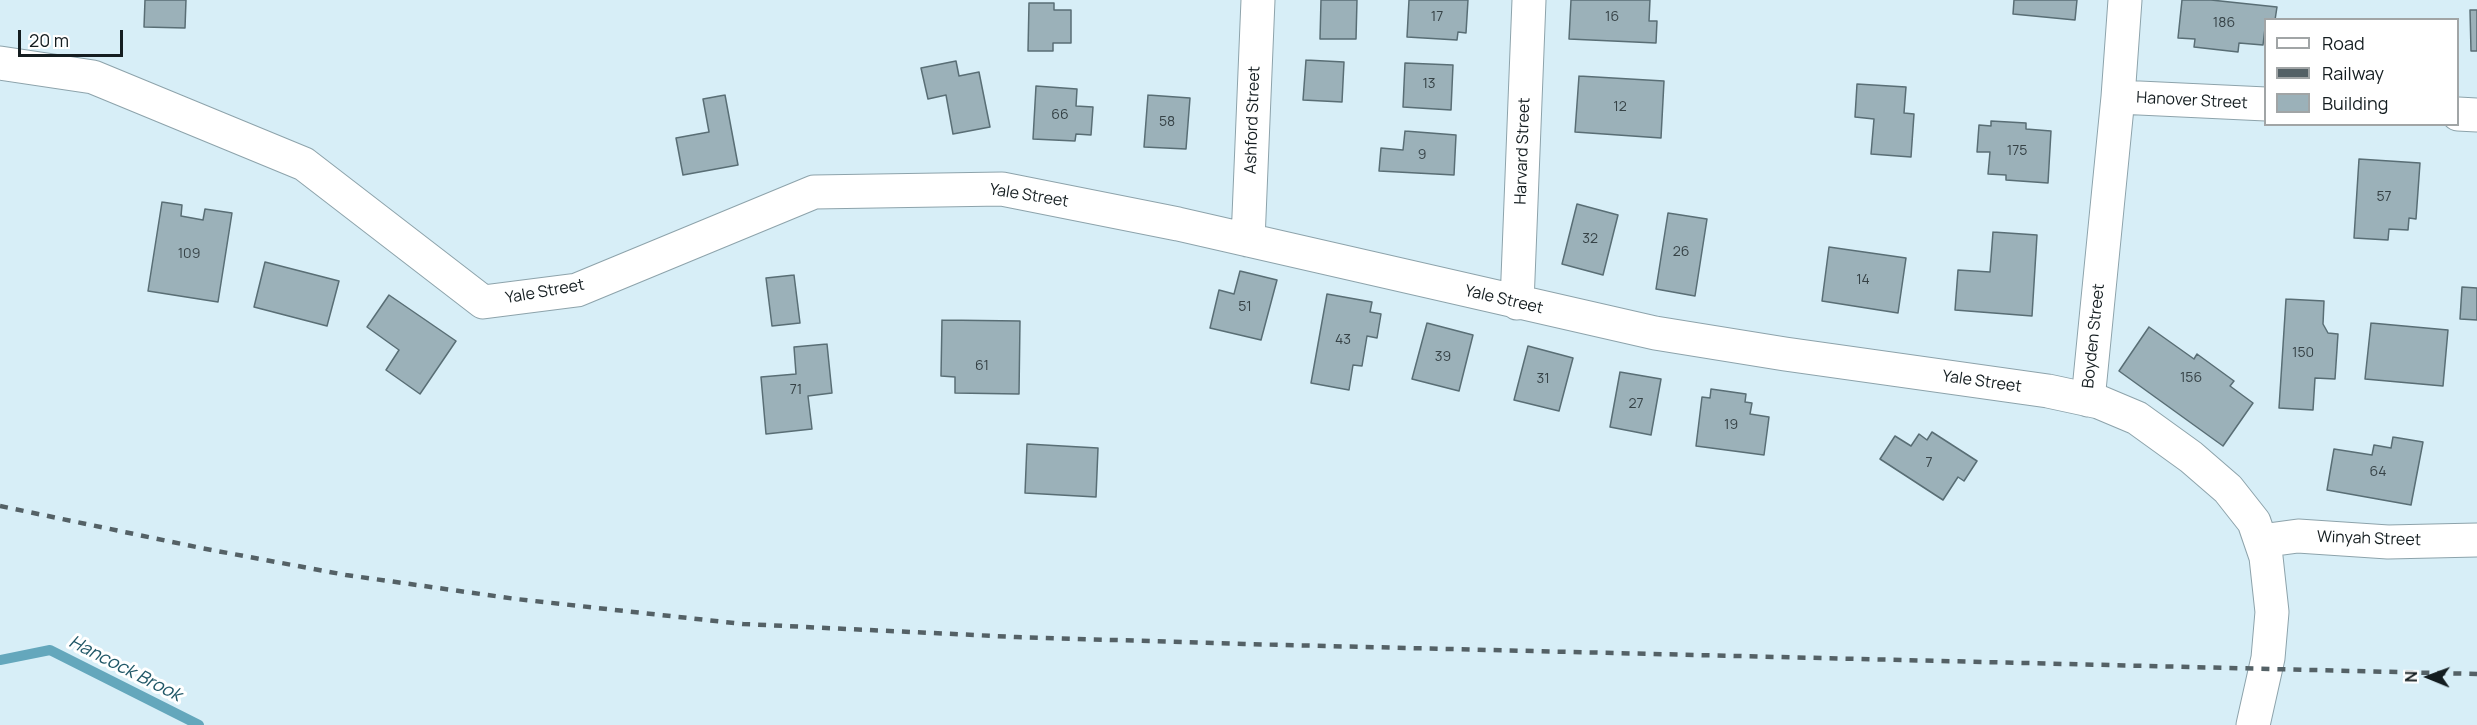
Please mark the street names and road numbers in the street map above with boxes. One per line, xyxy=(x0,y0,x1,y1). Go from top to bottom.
street label: Ashford Street xyxy=(1242,66,1264,174)
street label: Hanover Street xyxy=(2136,88,2248,114)
street label: Harvard Street xyxy=(1512,97,1534,205)
street label: Yale Street xyxy=(988,180,1070,212)
street label: Yale Street xyxy=(504,276,586,308)
street label: Yale Street xyxy=(1463,282,1545,318)
street label: Boyden Street xyxy=(2079,283,2109,389)
street label: Yale Street xyxy=(1941,367,2023,397)
street label: Winyah Street xyxy=(2317,528,2421,550)

